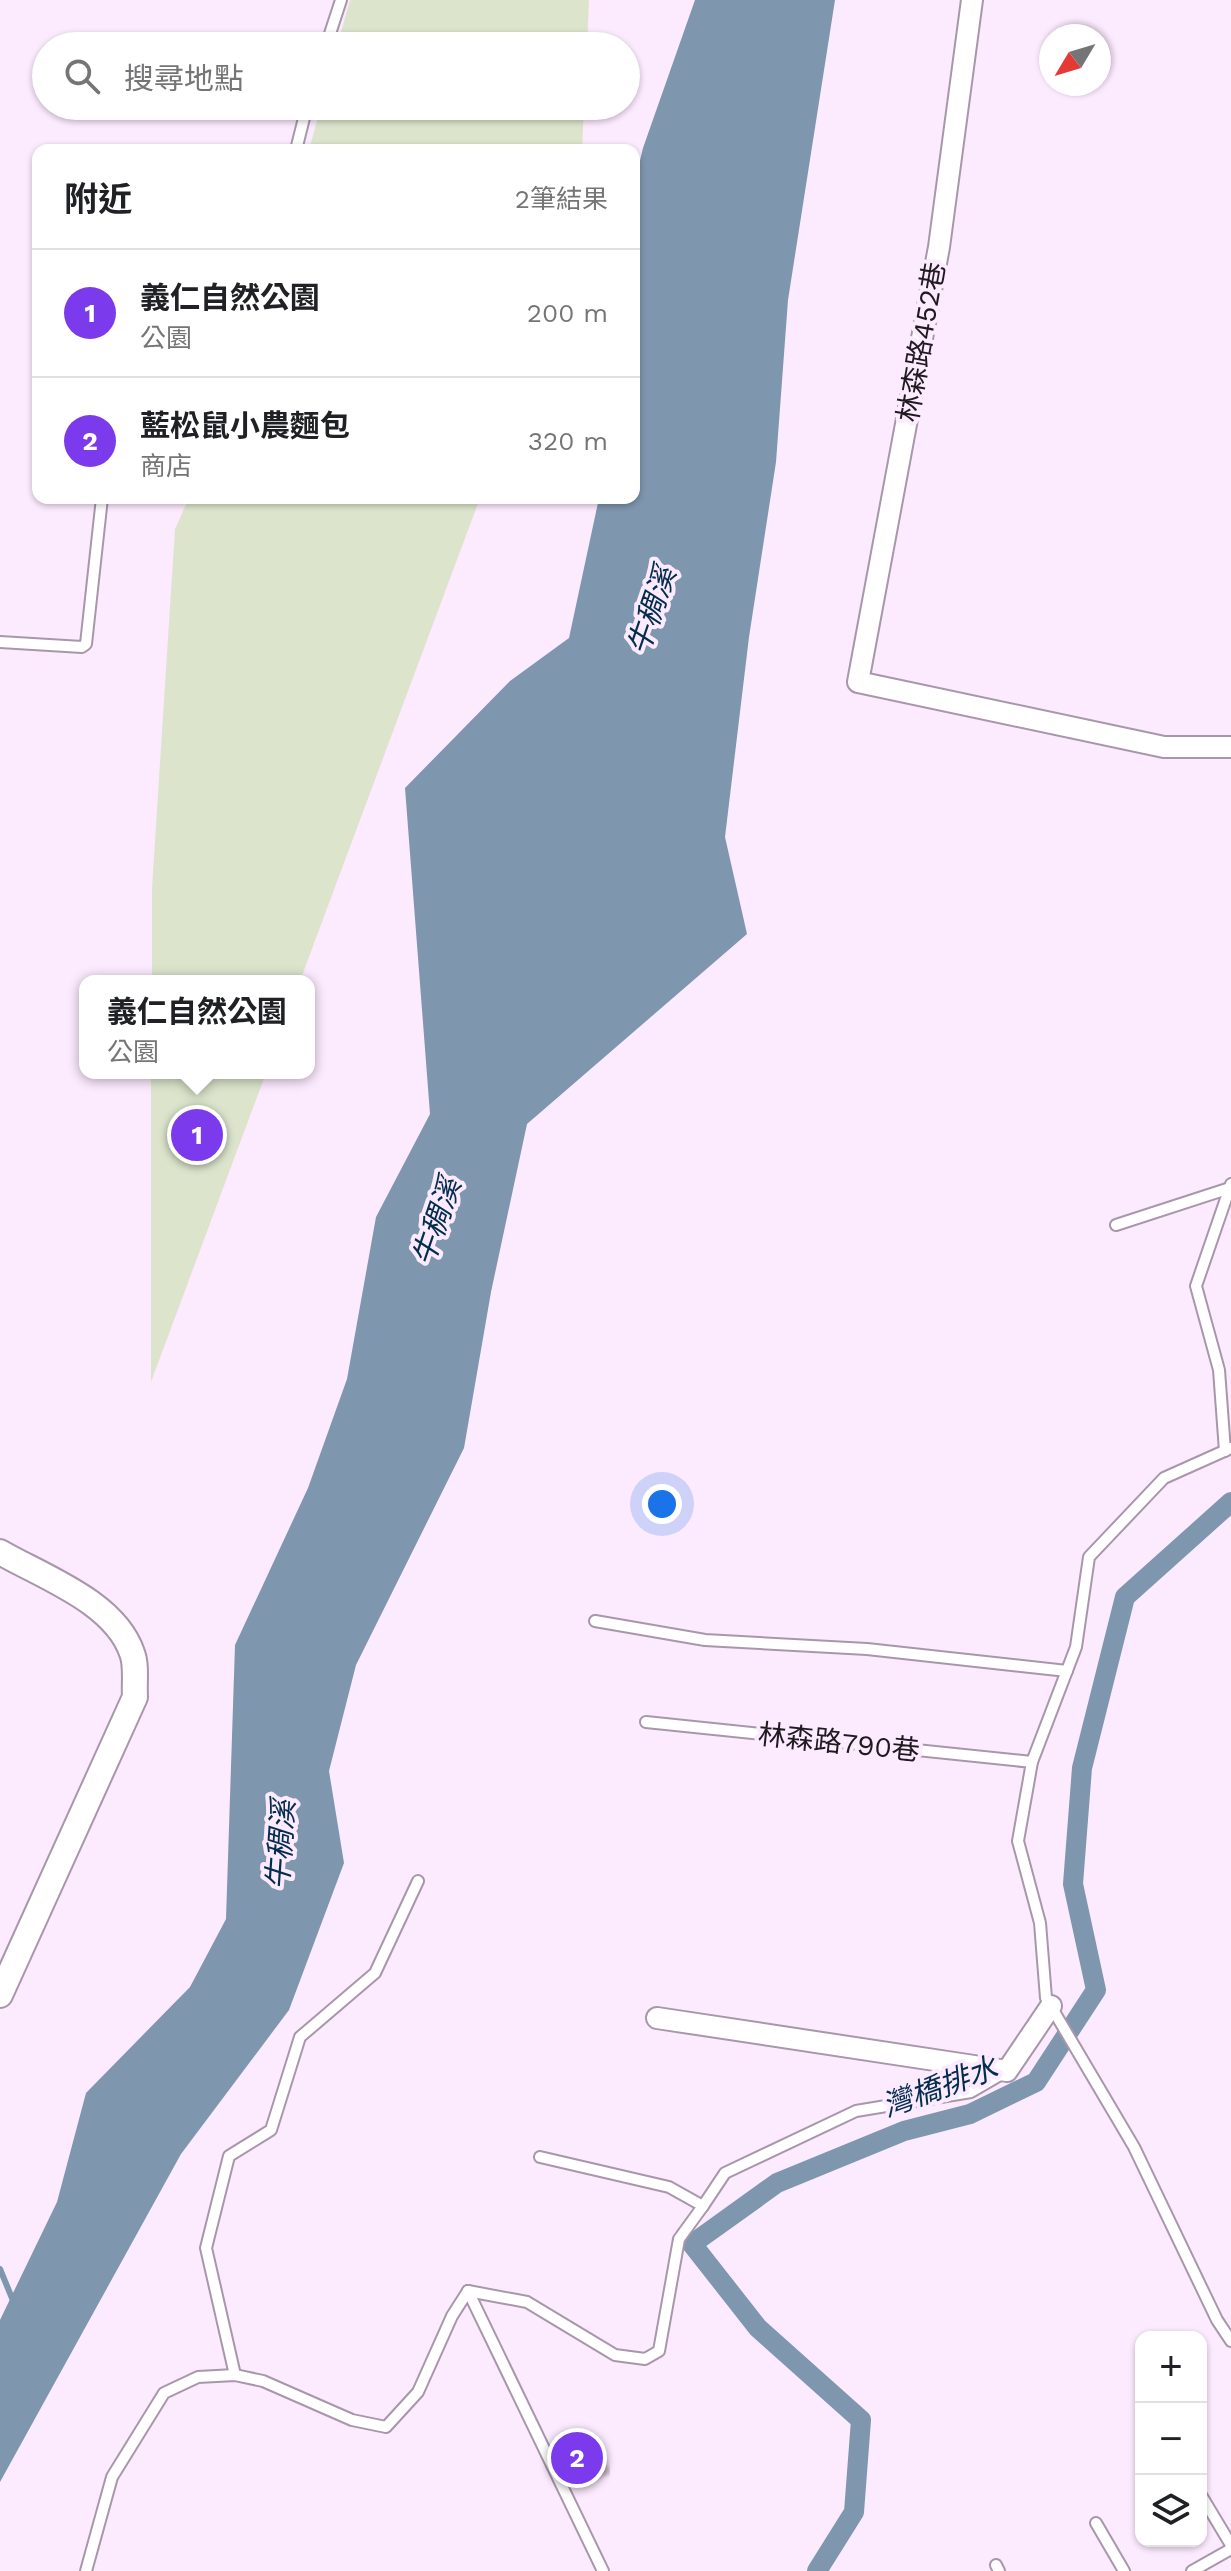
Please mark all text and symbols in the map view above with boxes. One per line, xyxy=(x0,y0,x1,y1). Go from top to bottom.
north arrow xyxy=(1039,24,1111,96)
search box xyxy=(32,32,640,120)
icon: search xyxy=(60,54,104,98)
text: 搜尋地點 xyxy=(124,61,244,96)
text: 附近 xyxy=(64,179,132,219)
text: 2筆結果 xyxy=(515,184,608,214)
street label: 林森路452巷 xyxy=(891,260,952,425)
text: 義仁自然公園 xyxy=(140,280,320,315)
text: 1 xyxy=(84,298,96,328)
text: 200 m xyxy=(527,298,608,328)
text: 公園 xyxy=(140,323,192,353)
text: 藍松鼠小農麵包 xyxy=(140,408,350,443)
text: 2 xyxy=(82,426,98,456)
text: 320 m xyxy=(528,426,608,456)
text: 商店 xyxy=(140,451,192,481)
water label: 牛稠溪 xyxy=(620,559,684,659)
popup xyxy=(79,975,315,1079)
text: 義仁自然公園 xyxy=(107,994,287,1029)
text: 公園 xyxy=(107,1037,159,1067)
pin: 1 xyxy=(171,1105,223,1165)
water label: 牛稠溪 xyxy=(405,1170,469,1270)
your location xyxy=(642,1484,682,1524)
street label: 林森路790巷 xyxy=(756,1718,921,1767)
water label: 牛稠溪 xyxy=(260,1795,301,1891)
water label: 灣橋排水 xyxy=(877,2049,1004,2123)
map controls xyxy=(1135,2331,1207,2547)
button: + xyxy=(1135,2331,1207,2403)
button: − xyxy=(1135,2403,1207,2475)
pin: 2 xyxy=(551,2428,603,2488)
button: layers xyxy=(1135,2475,1207,2547)

